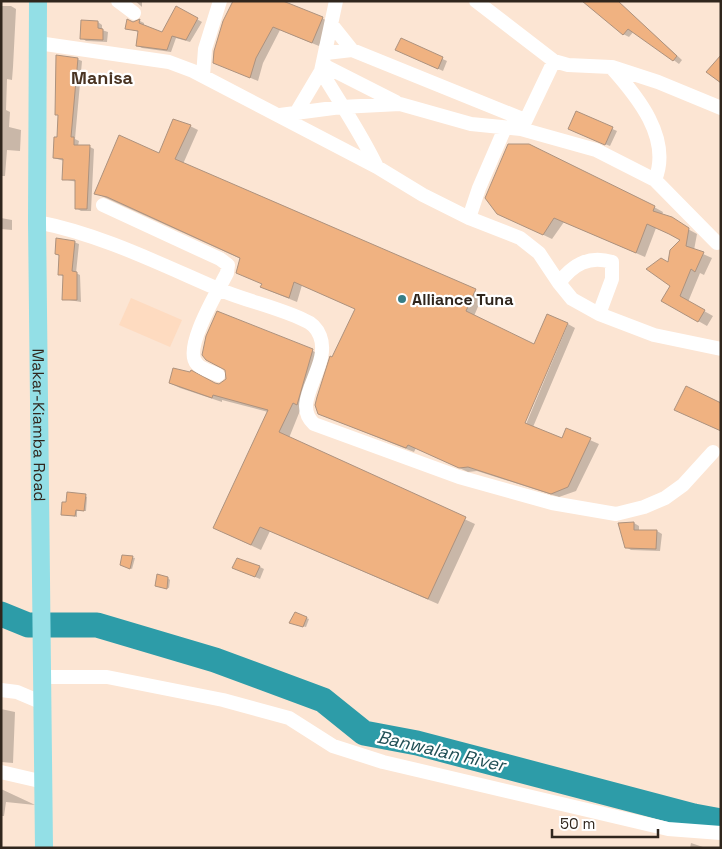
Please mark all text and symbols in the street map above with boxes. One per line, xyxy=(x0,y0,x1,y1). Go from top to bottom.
district label: Manisa xyxy=(71,66,134,89)
place label: Alliance Tuna xyxy=(412,289,513,310)
marker: Alliance Tuna xyxy=(396,293,408,305)
street label: Makar-Kiamba Road xyxy=(27,348,50,502)
water label: Banwalan River xyxy=(375,725,510,777)
scale bar xyxy=(552,806,658,838)
text: 50 m xyxy=(560,814,595,833)

